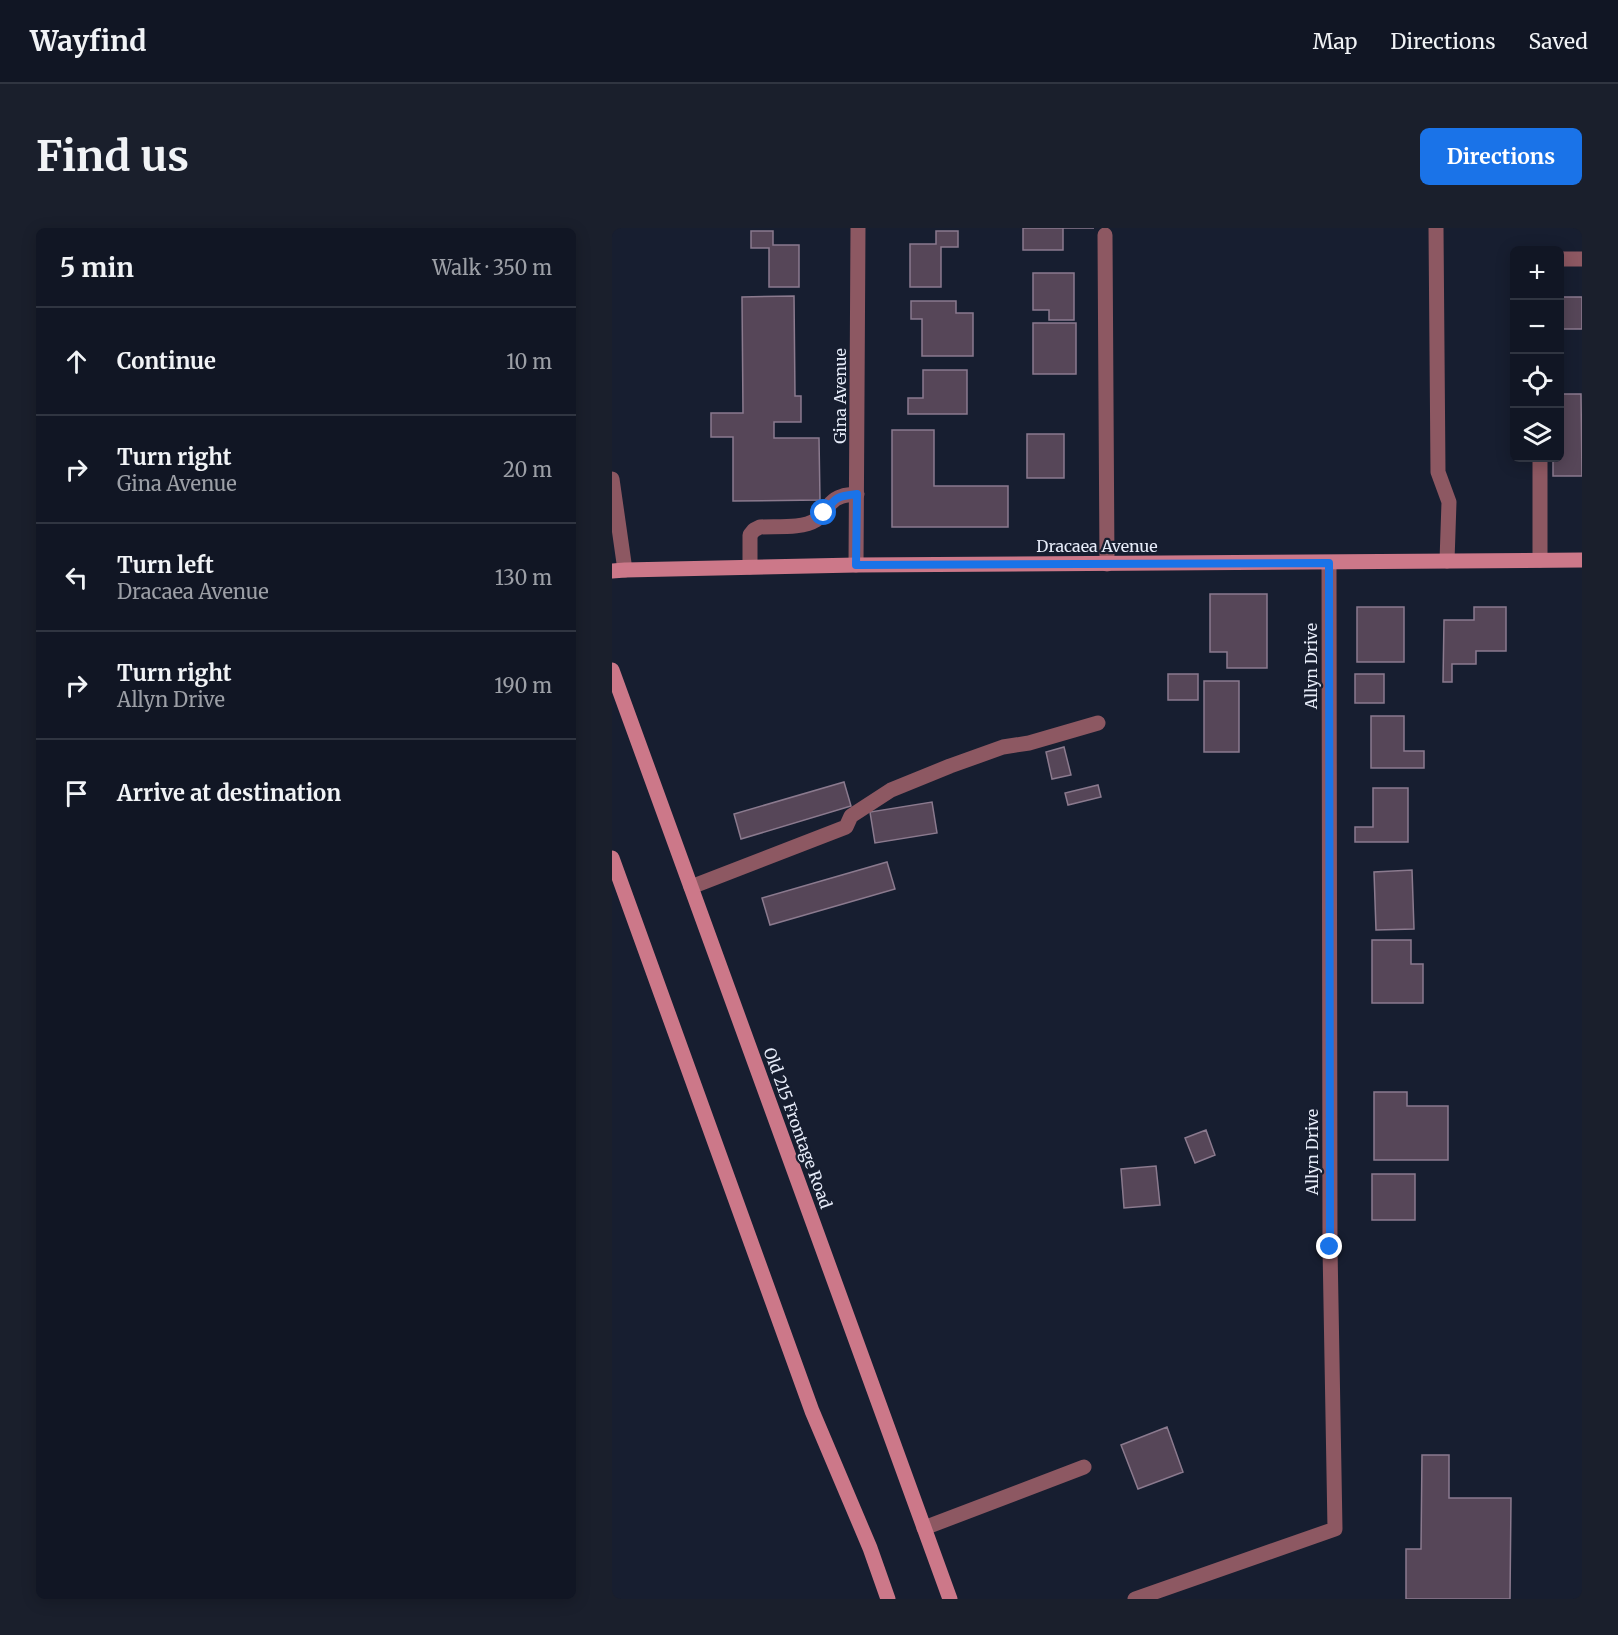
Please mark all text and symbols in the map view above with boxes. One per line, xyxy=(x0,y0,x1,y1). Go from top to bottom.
text: Wayfind xyxy=(30,23,146,59)
text: Map xyxy=(1313,28,1357,55)
text: Directions xyxy=(1390,28,1495,55)
text: Saved xyxy=(1528,28,1588,55)
button: Directions xyxy=(1420,128,1582,185)
text: Find us xyxy=(36,130,189,182)
map controls xyxy=(1510,246,1564,462)
button: + xyxy=(1510,246,1564,300)
text: 5 min xyxy=(60,251,134,284)
text: Walk · 350 m xyxy=(432,255,552,280)
button: − xyxy=(1510,300,1564,354)
icon: ahead xyxy=(60,345,93,378)
text: Continue xyxy=(117,347,216,375)
street label: Gina Avenue xyxy=(830,348,850,444)
text: 10 m xyxy=(506,349,552,374)
button: locate xyxy=(1510,354,1564,408)
button: layers xyxy=(1510,408,1564,462)
text: Turn right xyxy=(117,443,231,471)
icon: right xyxy=(60,453,93,486)
text: 20 m xyxy=(503,457,552,482)
text: Gina Avenue xyxy=(117,471,237,496)
route start xyxy=(810,499,836,525)
street label: Dracaea Avenue xyxy=(1036,536,1158,556)
text: Turn left xyxy=(117,551,214,579)
icon: left xyxy=(60,561,93,594)
text: 130 m xyxy=(495,565,552,590)
text: Dracaea Avenue xyxy=(117,579,269,604)
street label: Allyn Drive xyxy=(1301,623,1321,710)
text: Turn right xyxy=(117,659,231,687)
icon: right xyxy=(60,669,93,702)
text: 190 m xyxy=(494,673,552,698)
text: Allyn Drive xyxy=(117,687,225,712)
icon: arrive xyxy=(60,777,93,810)
text: Arrive at destination xyxy=(117,779,341,807)
street label: Old 215 Frontage Road xyxy=(760,1045,837,1212)
street label: Allyn Drive xyxy=(1302,1109,1322,1196)
route end xyxy=(1316,1233,1342,1259)

